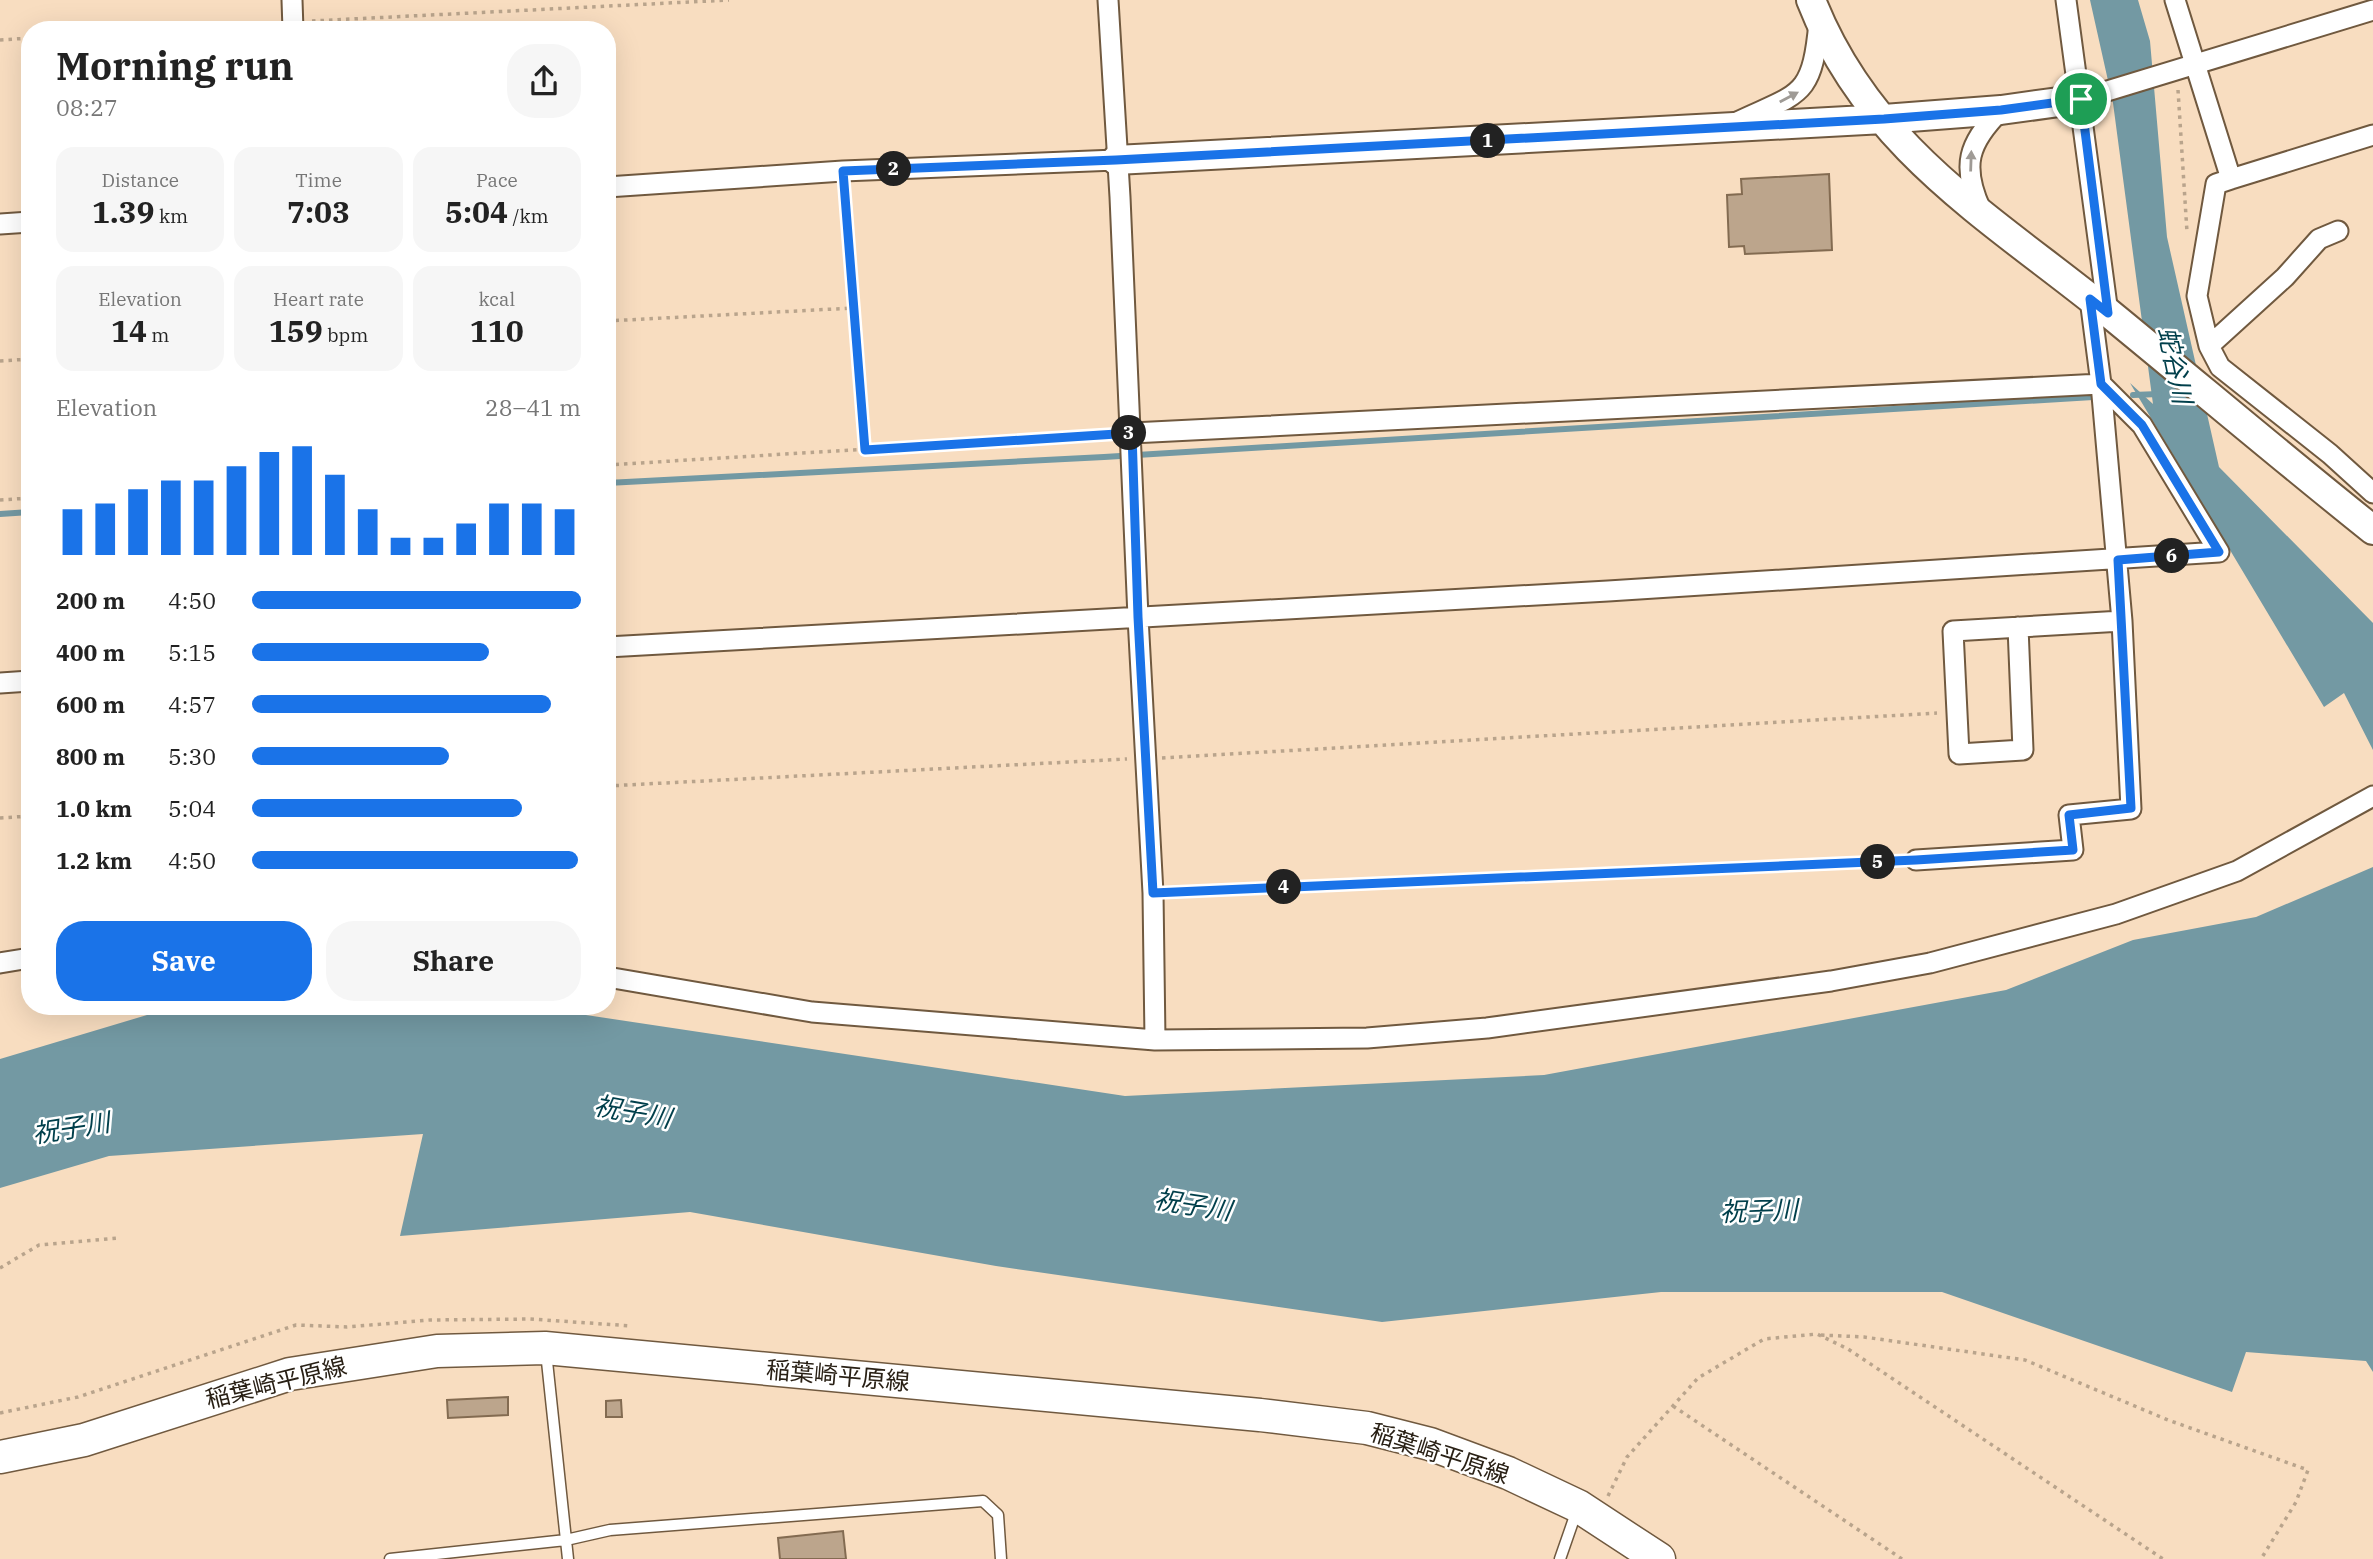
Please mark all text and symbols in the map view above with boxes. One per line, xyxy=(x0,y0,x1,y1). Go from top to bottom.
text: Morning run xyxy=(56,41,294,90)
button: share xyxy=(507,44,581,118)
pin xyxy=(2051,69,2111,129)
icon: arrive xyxy=(2062,80,2100,118)
one-way arrow xyxy=(1779,91,1799,103)
text: 08:27 xyxy=(56,92,118,122)
pin: 1 xyxy=(1470,124,1506,158)
text: 1 xyxy=(1482,128,1493,152)
one-way arrow xyxy=(1965,150,1976,172)
pin: 2 xyxy=(876,152,912,186)
text: 2 xyxy=(888,156,899,180)
text: Distance xyxy=(101,168,179,192)
text: Time xyxy=(295,168,342,192)
text: Pace xyxy=(476,168,518,192)
text: 1.39 xyxy=(92,192,155,231)
text: 7:03 xyxy=(287,192,350,231)
text: 5:04 xyxy=(445,192,508,231)
text: km xyxy=(155,204,188,228)
text: /km xyxy=(508,204,549,228)
text: Elevation xyxy=(98,287,182,311)
text: Heart rate xyxy=(273,287,364,311)
text: kcal xyxy=(479,287,515,311)
text: 14 xyxy=(111,311,147,350)
text: 159 xyxy=(269,311,323,350)
text: 110 xyxy=(470,311,524,350)
text: m xyxy=(147,323,169,347)
text: bpm xyxy=(323,323,368,347)
water label: 蛇谷川 xyxy=(2151,323,2201,410)
text: Elevation xyxy=(56,392,157,422)
text: 28–41 m xyxy=(485,392,581,422)
pin: 3 xyxy=(1112,416,1146,450)
text: 3 xyxy=(1123,420,1134,444)
pin: 6 xyxy=(2154,538,2190,574)
text: 6 xyxy=(2166,543,2177,567)
text: 200 m xyxy=(56,585,125,615)
text: 4:50 xyxy=(168,585,216,615)
text: 400 m xyxy=(56,637,125,667)
text: 5:15 xyxy=(168,637,216,667)
text: 600 m xyxy=(56,689,125,719)
text: 4:57 xyxy=(168,689,216,719)
text: 800 m xyxy=(56,741,125,771)
text: 5:30 xyxy=(168,741,216,771)
text: 1.0 km xyxy=(56,793,132,823)
text: 5:04 xyxy=(168,793,216,823)
pin: 5 xyxy=(1860,844,1896,880)
text: 1.2 km xyxy=(56,845,132,875)
text: 4:50 xyxy=(168,845,216,875)
text: 5 xyxy=(1872,849,1883,873)
pin: 4 xyxy=(1266,870,1302,904)
text: 4 xyxy=(1278,874,1289,898)
button: Save xyxy=(56,921,312,1001)
button: Share xyxy=(326,921,581,1001)
water label: 祝子川 xyxy=(592,1087,677,1135)
water label: 祝子川 xyxy=(30,1104,115,1150)
water label: 祝子川 xyxy=(1152,1181,1237,1227)
water label: 祝子川 xyxy=(1719,1192,1802,1228)
street label: 稲葉崎平原線 xyxy=(202,1349,350,1415)
street label: 稲葉崎平原線 xyxy=(765,1353,911,1397)
street label: 稲葉崎平原線 xyxy=(1367,1416,1513,1490)

